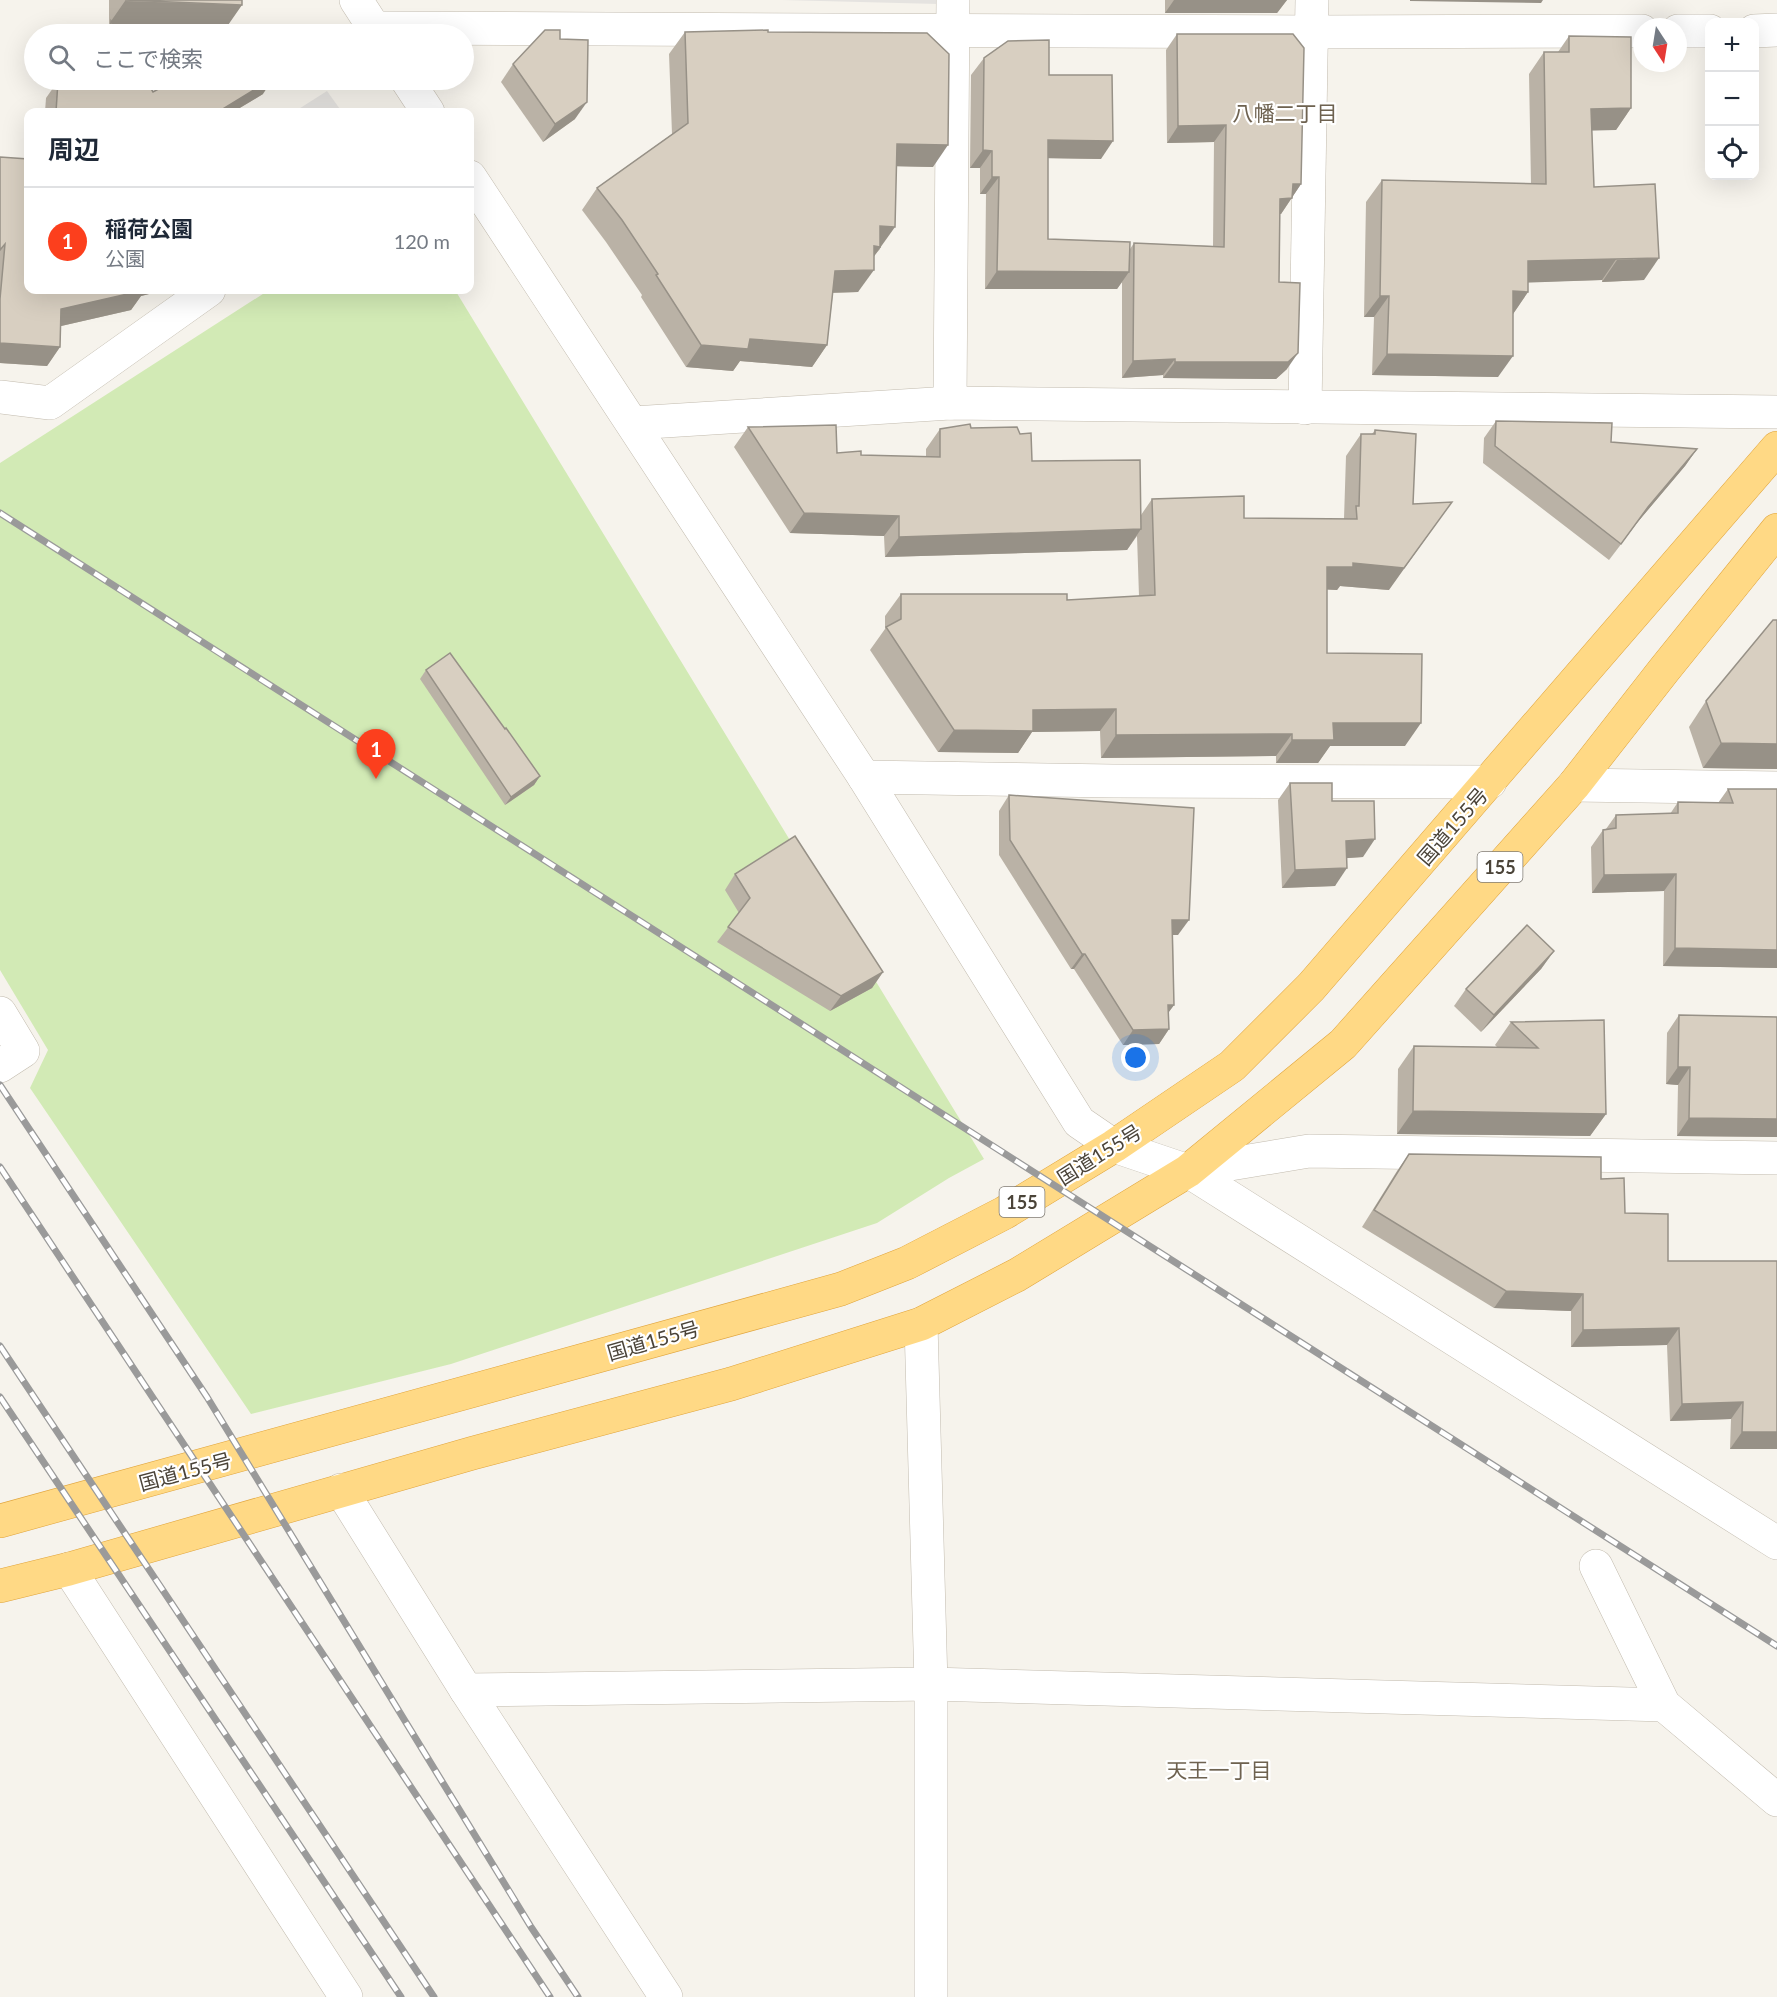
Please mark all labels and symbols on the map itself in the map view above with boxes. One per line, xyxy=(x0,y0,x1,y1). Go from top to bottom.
north arrow xyxy=(1633,18,1687,72)
district label: 八幡二丁目 xyxy=(1233,100,1338,125)
pin: 1 xyxy=(356,730,395,779)
street label: 国道155号 xyxy=(1412,782,1492,870)
road number: 155 xyxy=(1478,852,1522,882)
your location xyxy=(1121,1043,1150,1072)
street label: 国道155号 xyxy=(1052,1119,1146,1189)
road number: 155 xyxy=(1000,1187,1044,1217)
street label: 国道155号 xyxy=(604,1315,702,1365)
street label: 国道155号 xyxy=(136,1447,234,1495)
district label: 天王一丁目 xyxy=(1167,1757,1272,1782)

